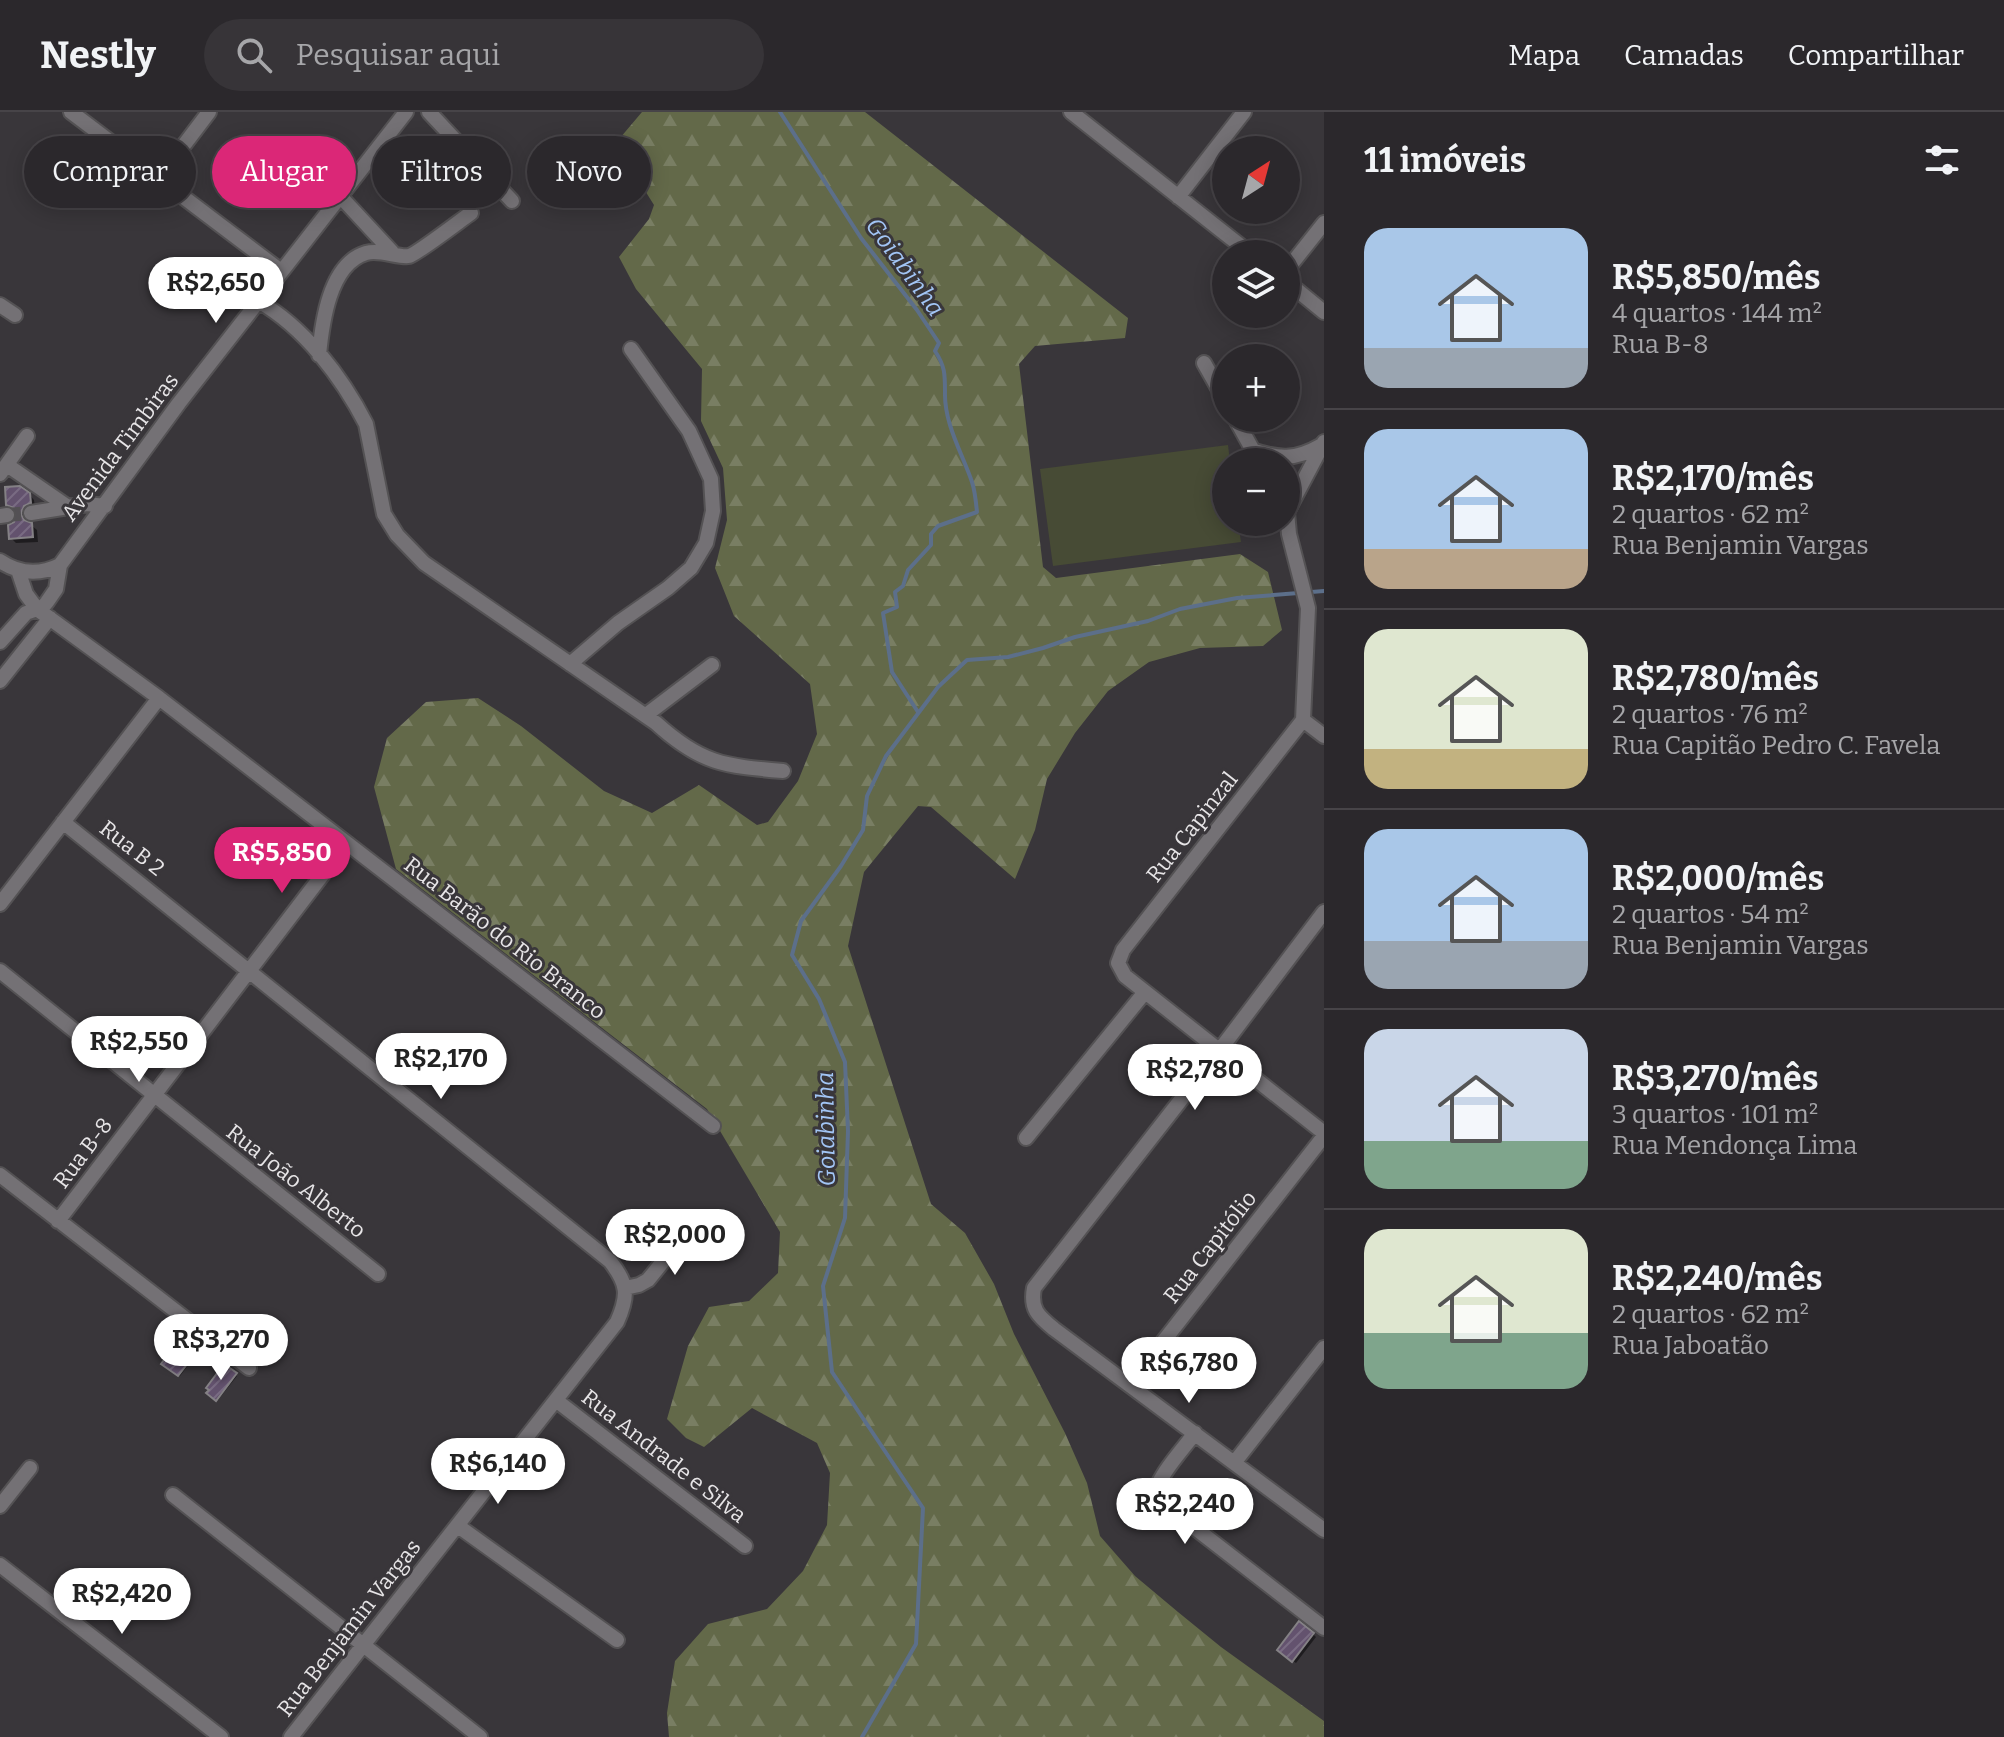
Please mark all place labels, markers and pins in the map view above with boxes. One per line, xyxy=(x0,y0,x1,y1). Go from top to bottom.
pin: R$2,650 xyxy=(142,257,290,325)
pin: R$5,850 xyxy=(208,827,356,895)
pin: R$2,550 xyxy=(65,1016,213,1084)
pin: R$2,170 xyxy=(367,1033,515,1101)
pin: R$2,780 xyxy=(1121,1044,1269,1112)
pin: R$2,000 xyxy=(601,1209,749,1277)
pin: R$3,270 xyxy=(147,1314,295,1382)
pin: R$6,780 xyxy=(1115,1337,1263,1405)
pin: R$6,140 xyxy=(424,1438,572,1506)
pin: R$2,240 xyxy=(1111,1478,1259,1546)
pin: R$2,420 xyxy=(48,1568,196,1636)

